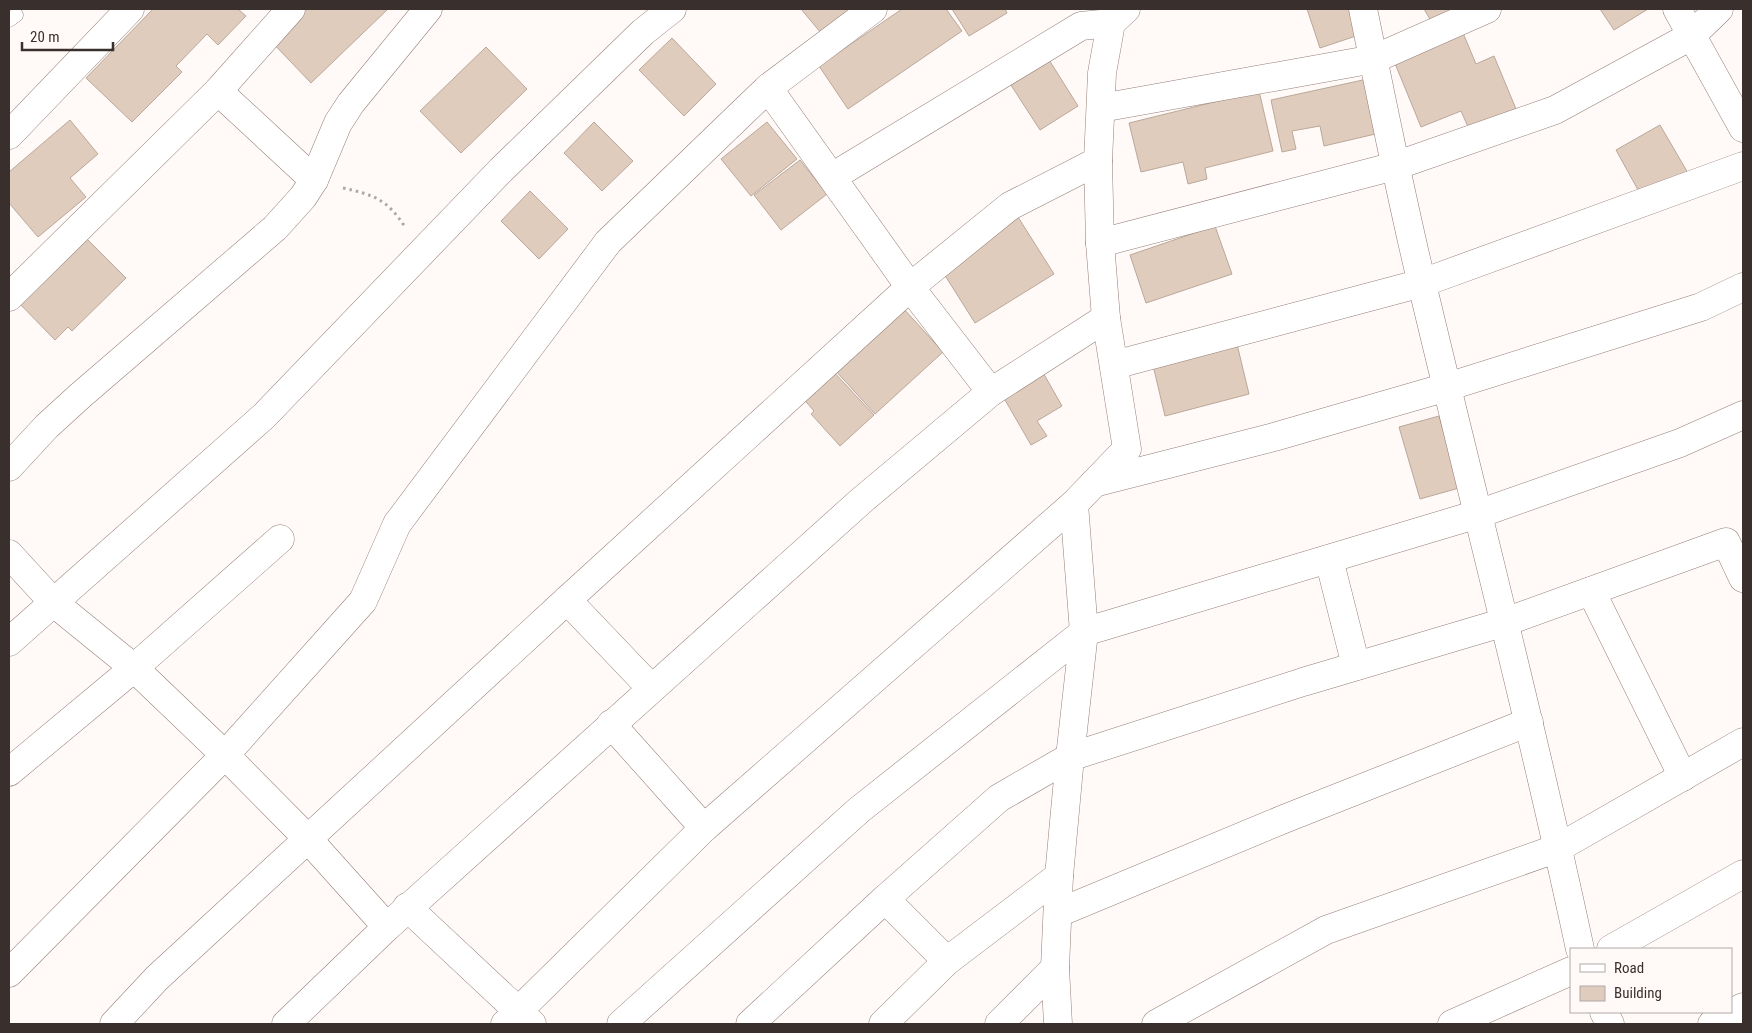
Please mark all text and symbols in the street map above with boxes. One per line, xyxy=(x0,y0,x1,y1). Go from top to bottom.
scale bar xyxy=(22,20,114,52)
text: 20 m xyxy=(30,28,60,46)
legend xyxy=(1570,948,1732,1013)
text: Road xyxy=(1614,959,1644,977)
text: Building xyxy=(1614,984,1662,1002)

